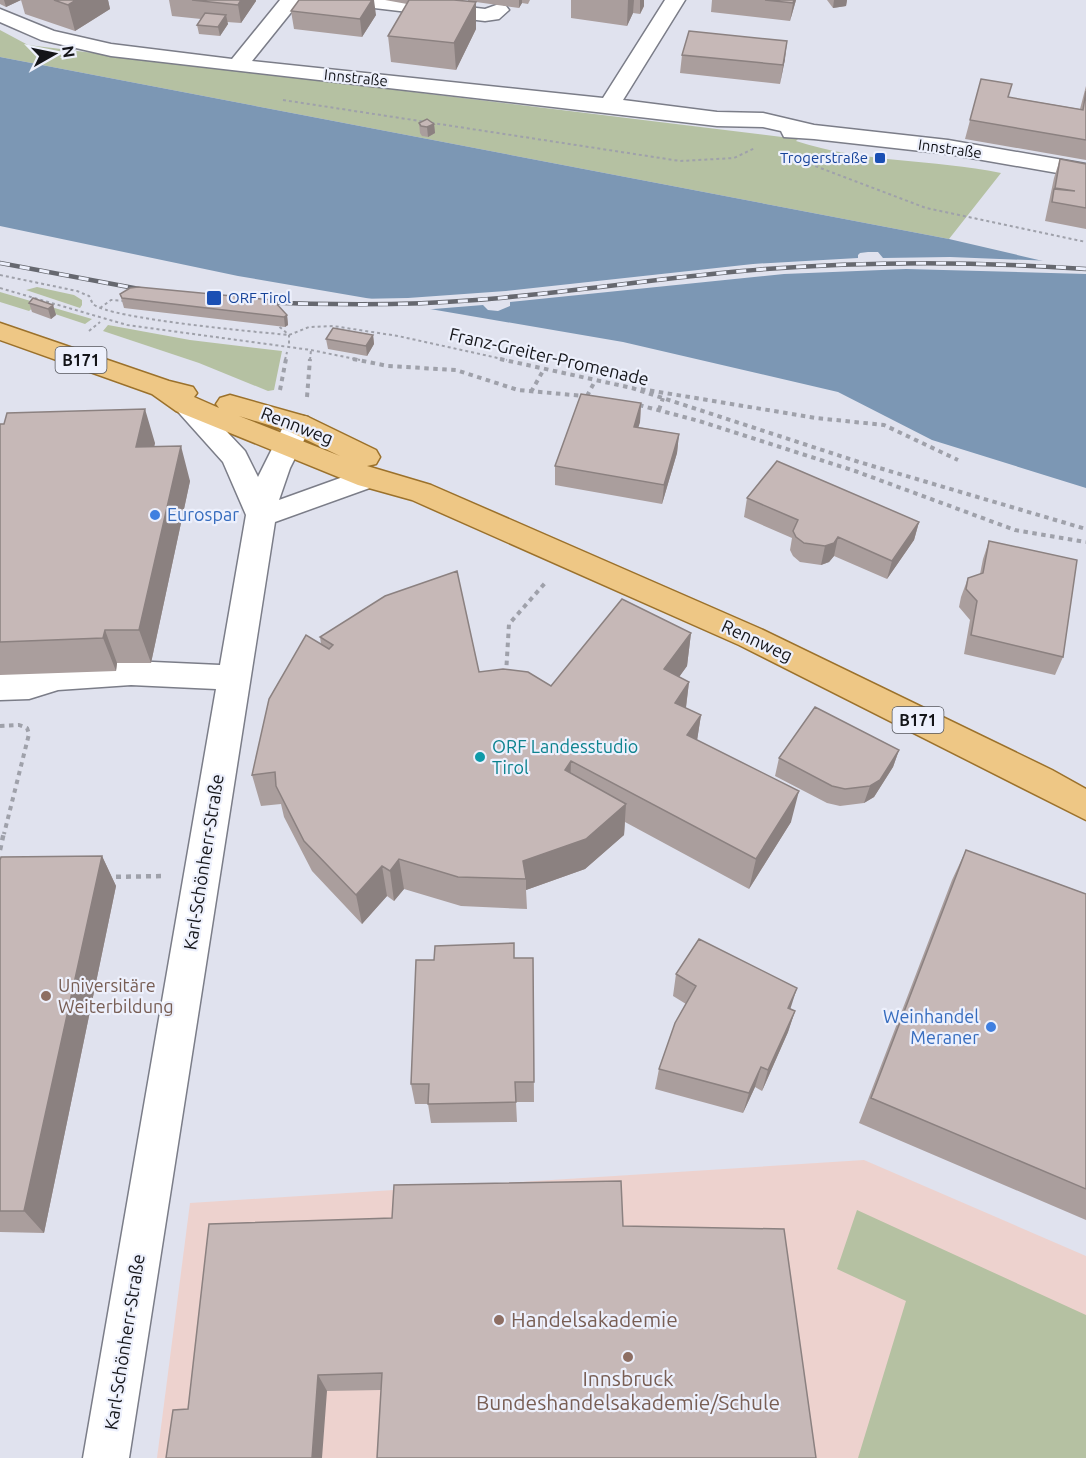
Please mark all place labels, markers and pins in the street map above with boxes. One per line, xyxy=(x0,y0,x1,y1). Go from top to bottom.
place label: Trogerstraße xyxy=(780,149,868,166)
marker: Trogerstraße xyxy=(873,151,887,165)
marker: ORF Tirol xyxy=(205,289,223,307)
place label: ORF Tirol xyxy=(228,289,291,306)
place label: Eurospar xyxy=(167,504,239,524)
marker: Eurospar xyxy=(148,508,162,522)
place label: ORF Landesstudio Tirol xyxy=(492,736,638,777)
marker: ORF Landesstudio Tirol xyxy=(473,750,487,764)
place label: Universitäre Weiterbildung xyxy=(58,975,174,1016)
marker: Universitäre Weiterbildung xyxy=(39,989,53,1003)
place label: Weinhandel Meraner xyxy=(883,1006,979,1047)
marker: Weinhandel Meraner xyxy=(984,1020,998,1034)
place label: Handelsakademie xyxy=(511,1307,678,1331)
marker: Handelsakademie xyxy=(492,1313,506,1327)
marker: Innsbruck Bundeshandelsakademie/Schule xyxy=(621,1350,635,1364)
place label: Innsbruck Bundeshandelsakademie/Schule xyxy=(476,1366,780,1414)

